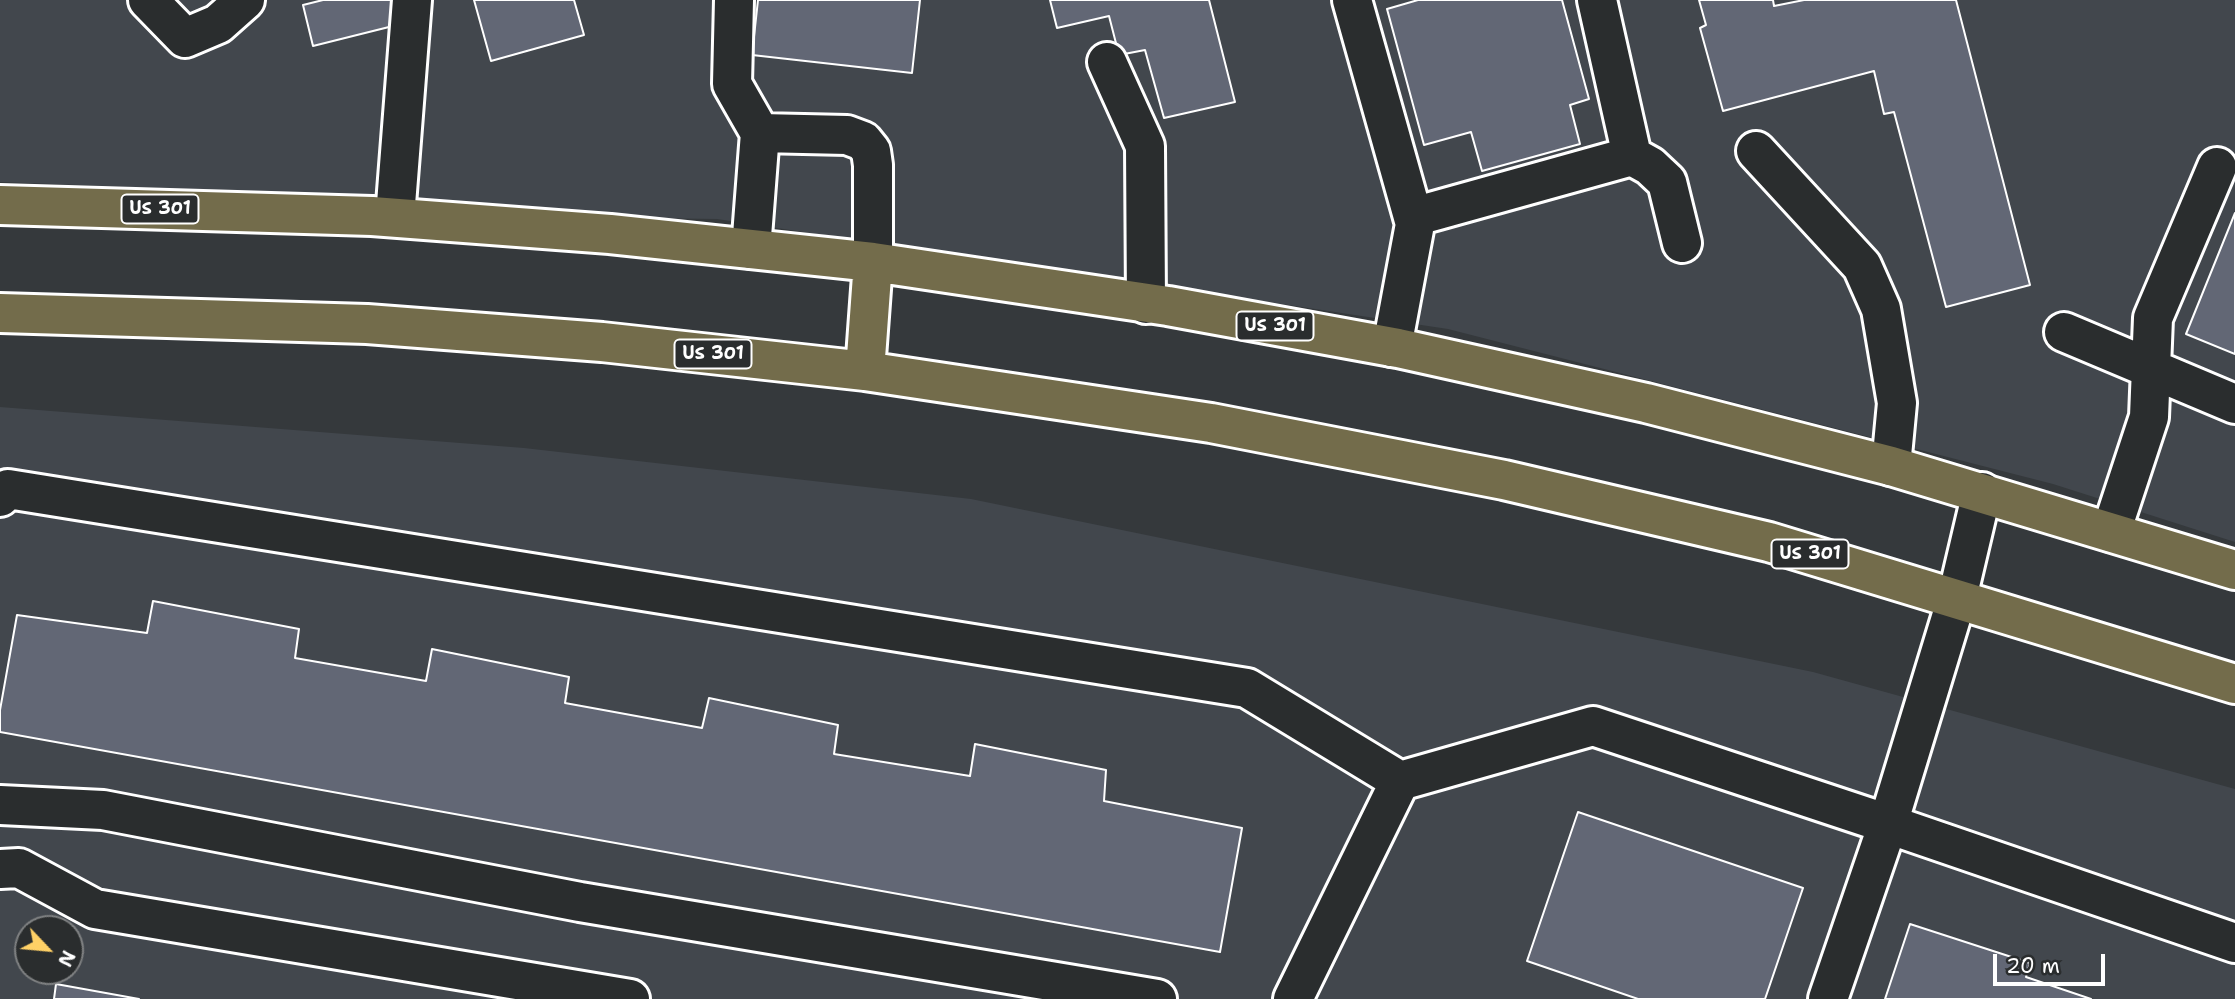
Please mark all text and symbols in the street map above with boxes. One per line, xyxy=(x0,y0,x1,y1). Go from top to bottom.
road number: US 301 xyxy=(122,194,198,224)
road number: US 301 xyxy=(1236,312,1314,340)
road number: US 301 xyxy=(674,340,752,368)
road number: US 301 xyxy=(1772,540,1848,568)
north arrow xyxy=(14,915,84,985)
scale bar xyxy=(1997,940,2109,984)
text: N xyxy=(52,946,81,971)
text: 20 m xyxy=(2006,952,2060,980)

